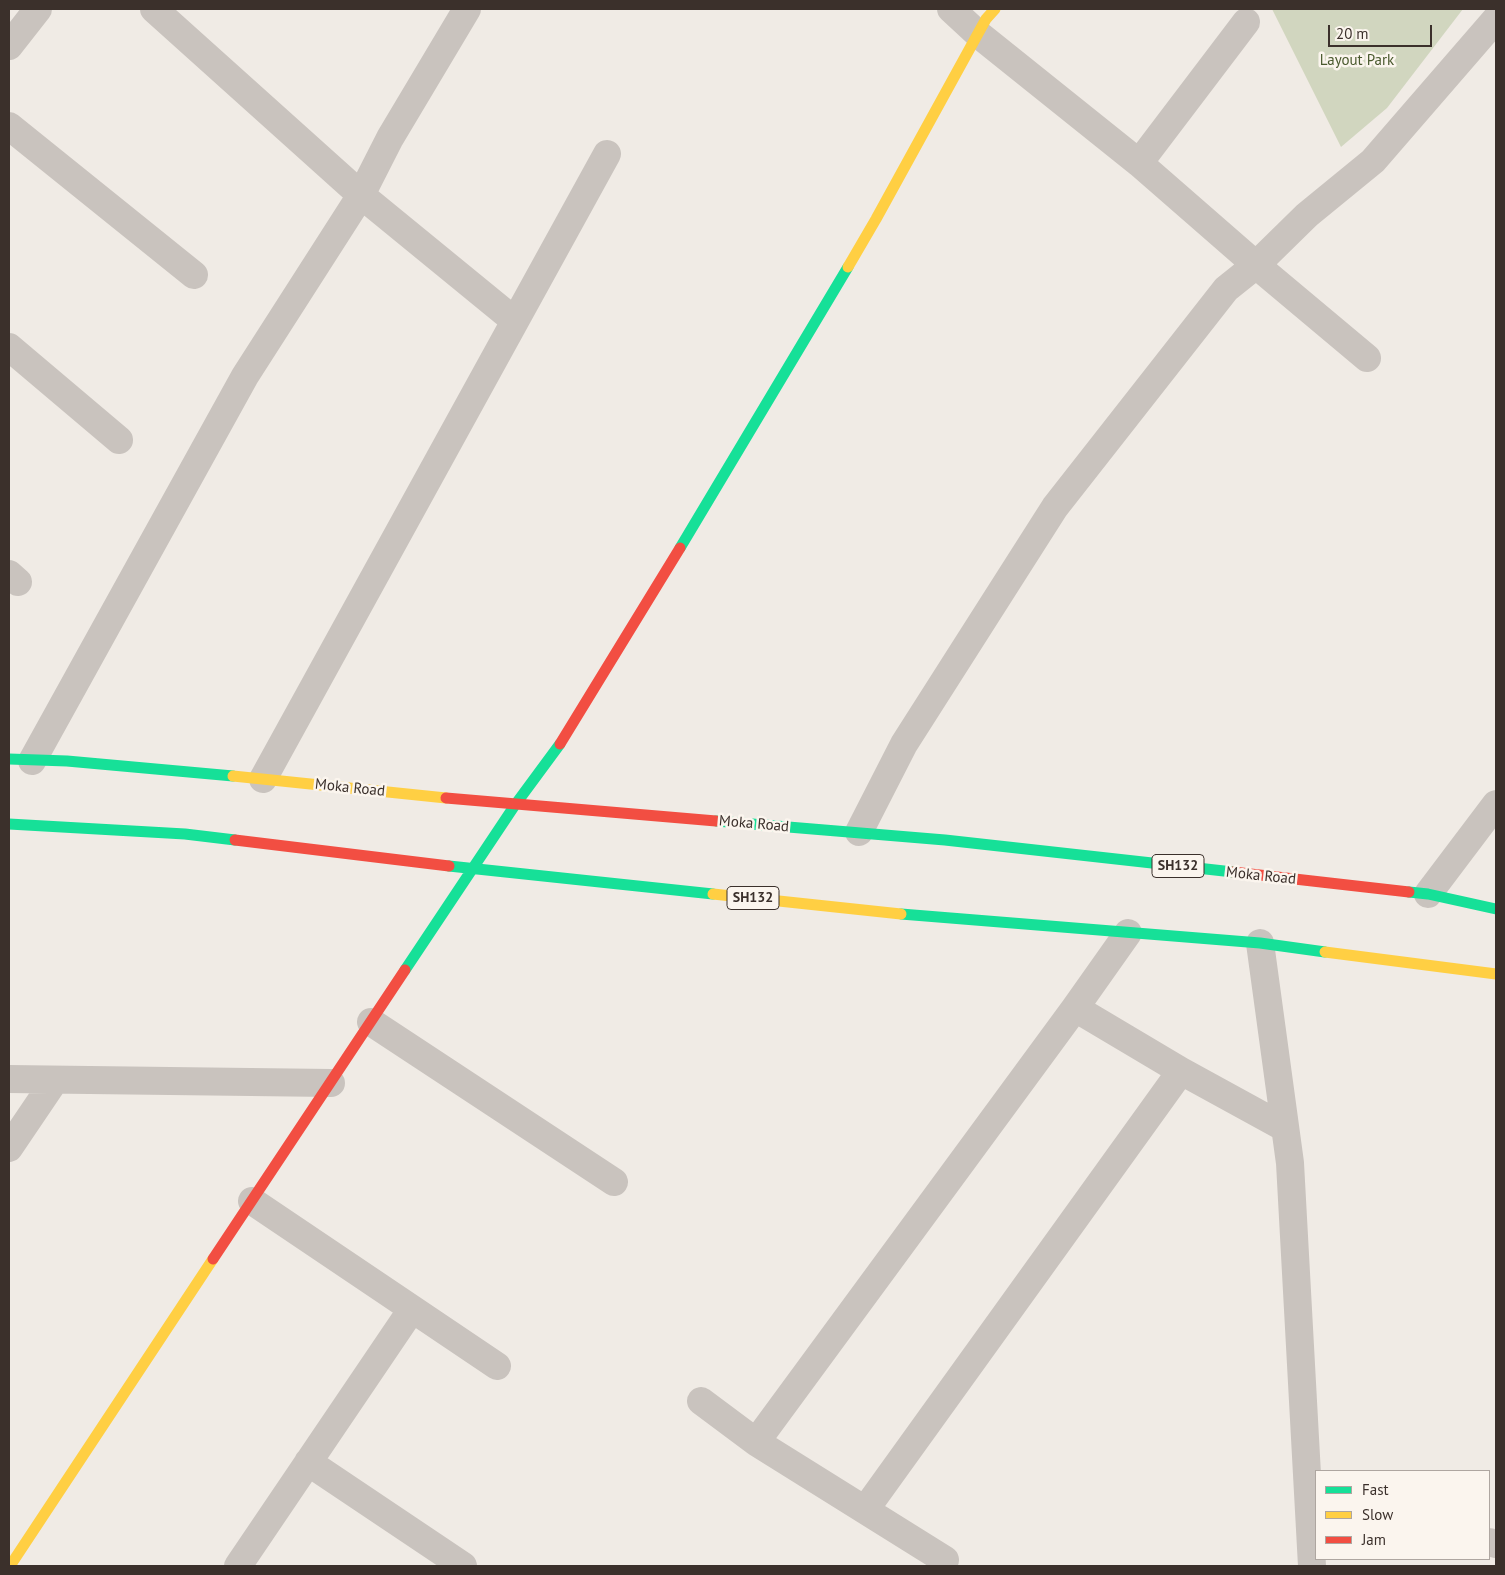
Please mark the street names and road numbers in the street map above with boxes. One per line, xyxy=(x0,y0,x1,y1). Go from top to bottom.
street label: Moka Road xyxy=(314,775,386,801)
street label: Moka Road xyxy=(718,812,790,836)
road number: SH132 xyxy=(1152,854,1204,878)
street label: Moka Road xyxy=(1225,863,1297,889)
road number: SH132 xyxy=(727,886,779,910)

